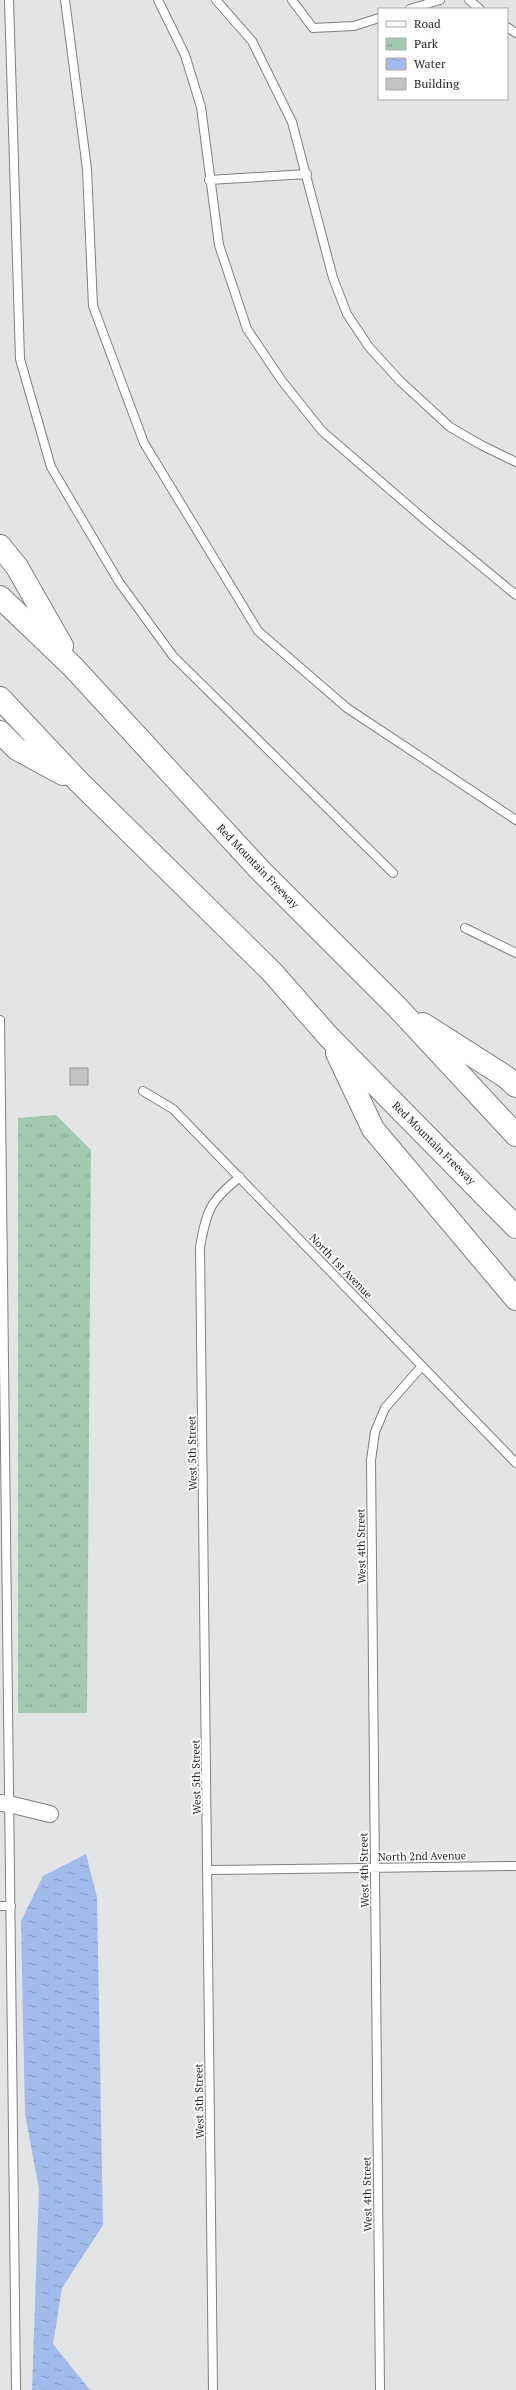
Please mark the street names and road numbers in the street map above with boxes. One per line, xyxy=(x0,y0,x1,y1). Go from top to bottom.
street label: Red Mountain Freeway xyxy=(214,821,302,912)
street label: Red Mountain Freeway xyxy=(389,1098,479,1188)
street label: North 1st Avenue xyxy=(307,1231,376,1302)
street label: West 5th Street xyxy=(184,1415,200,1491)
street label: West 4th Street xyxy=(353,1508,369,1584)
street label: West 5th Street xyxy=(188,1739,204,1815)
street label: West 4th Street xyxy=(356,1832,372,1908)
street label: North 2nd Avenue xyxy=(378,1848,467,1864)
street label: West 5th Street xyxy=(191,2063,207,2139)
street label: West 4th Street xyxy=(359,2156,375,2232)

